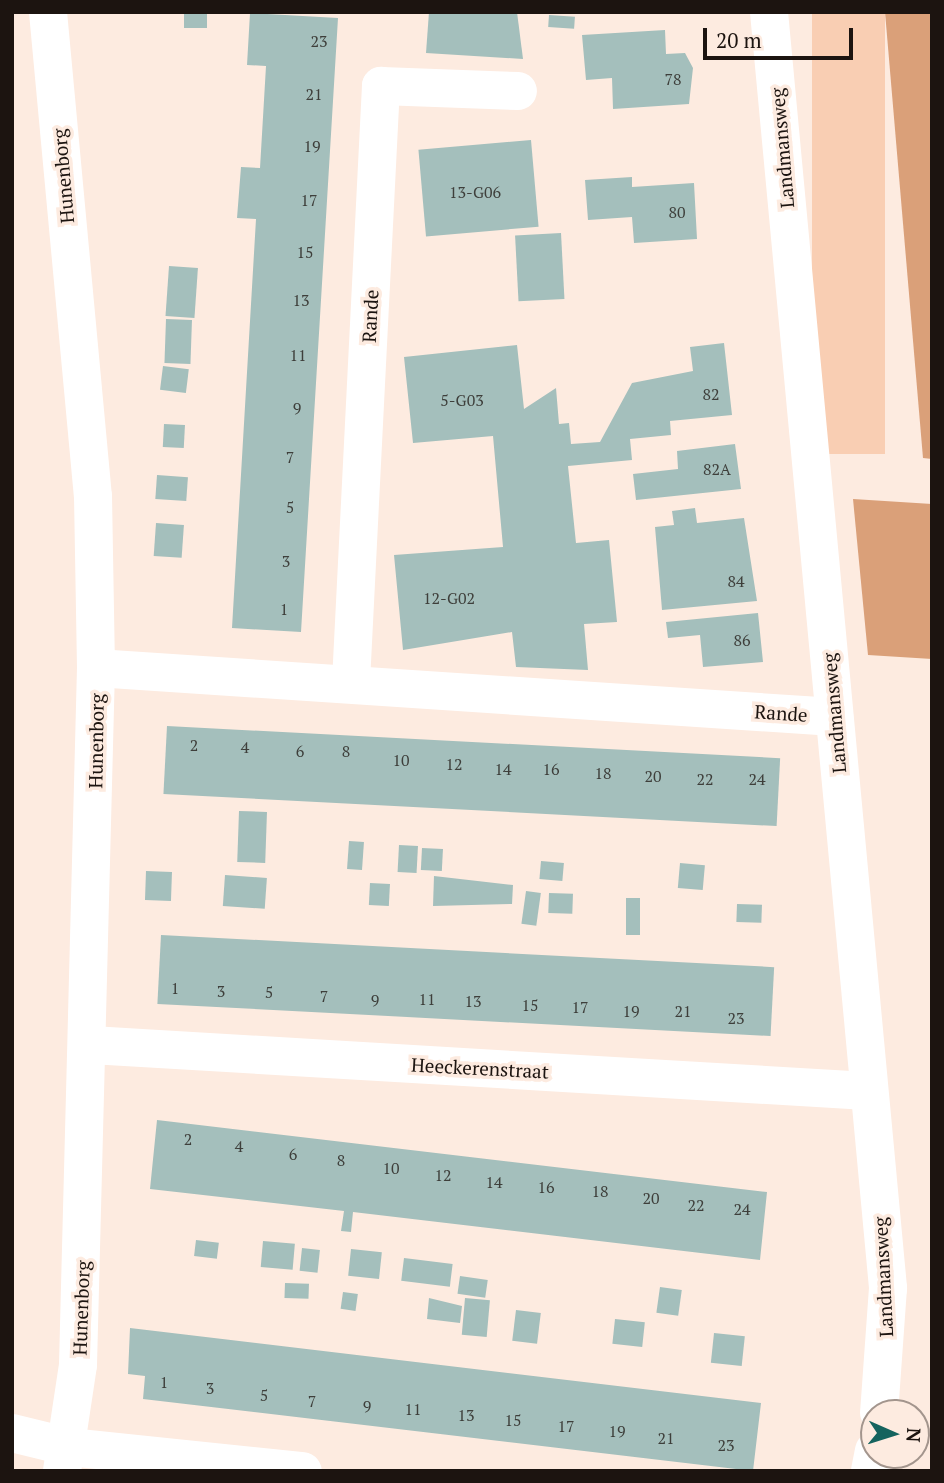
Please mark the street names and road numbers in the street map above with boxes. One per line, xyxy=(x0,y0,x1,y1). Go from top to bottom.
street label: Landmansweg xyxy=(765,87,799,209)
street label: Hunenborg xyxy=(48,128,78,224)
street label: Rande xyxy=(357,289,383,343)
street label: Landmansweg xyxy=(817,652,851,774)
street label: Hunenborg xyxy=(84,693,108,789)
street label: Rande xyxy=(754,700,808,726)
street label: Heeckerenstraat xyxy=(411,1053,549,1083)
street label: Landmansweg xyxy=(868,1216,898,1338)
street label: Hunenborg xyxy=(68,1260,94,1356)

